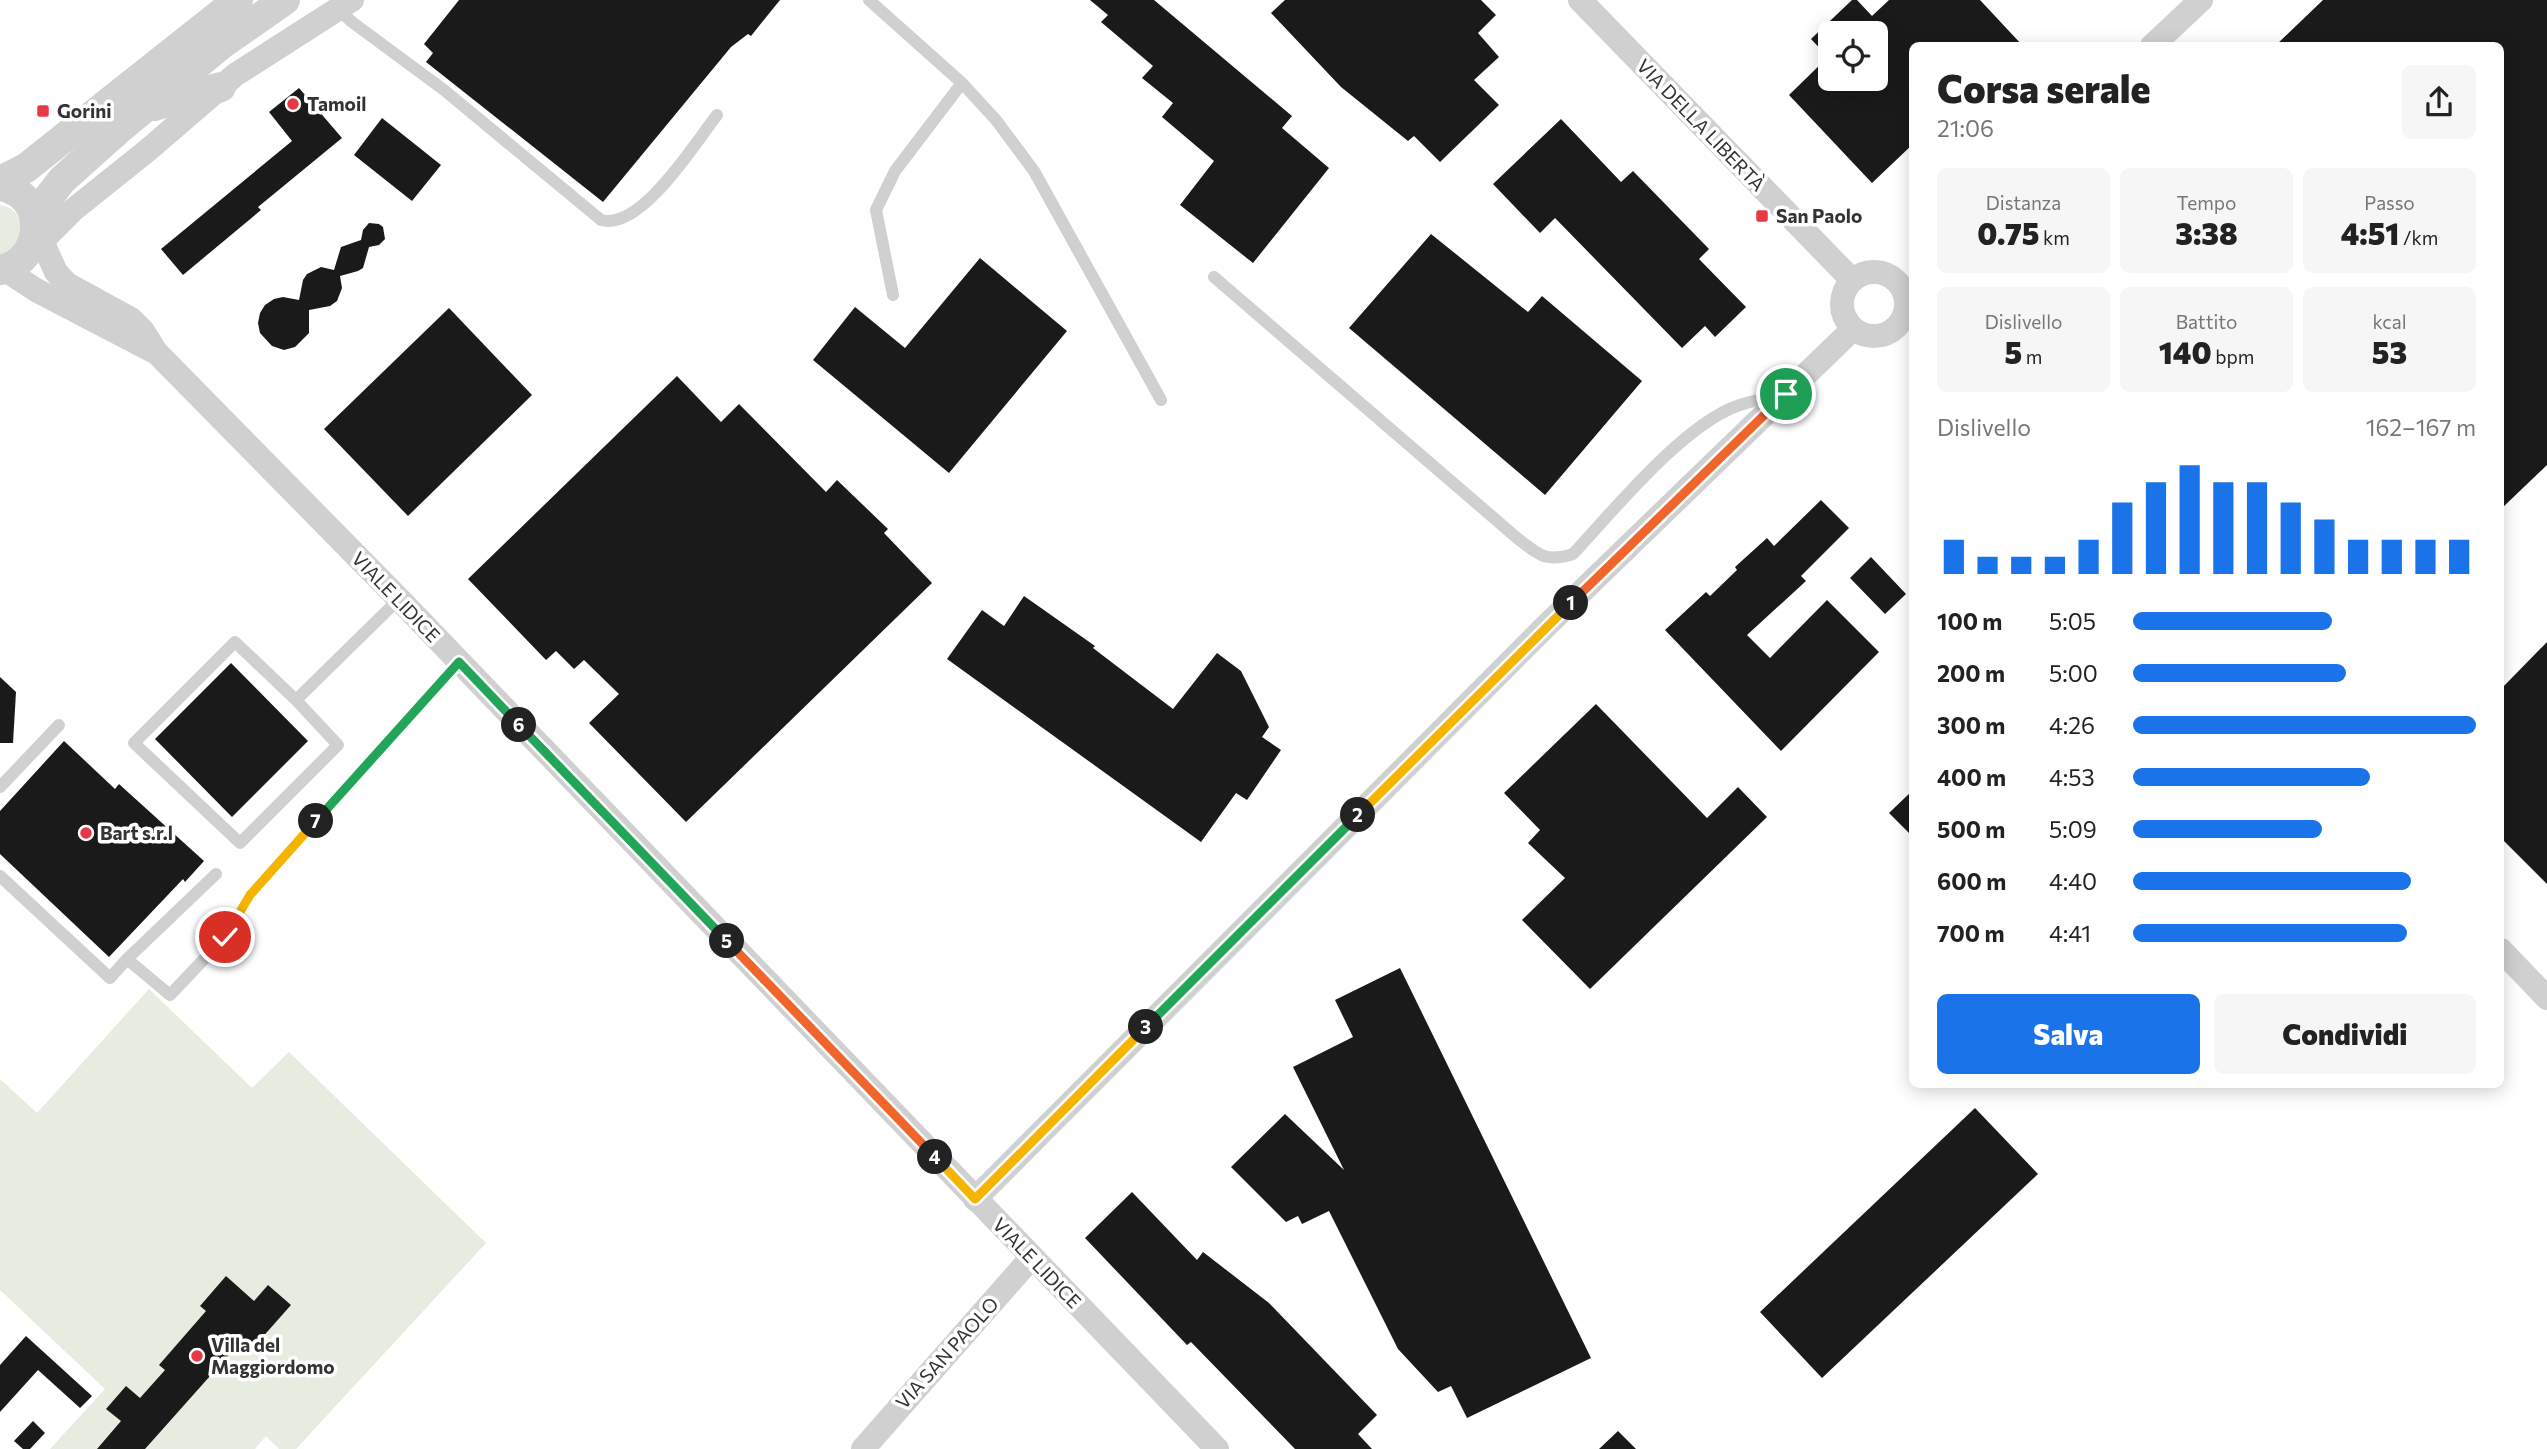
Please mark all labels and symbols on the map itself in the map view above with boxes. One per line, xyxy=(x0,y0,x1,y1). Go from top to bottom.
street label: VIA DELLA LIBERTÀ xyxy=(1632,54,1770,195)
place label: Tamoil xyxy=(307,92,366,115)
marker: Tamoil xyxy=(285,96,301,112)
place label: Gorini xyxy=(57,99,112,122)
marker: Gorini xyxy=(35,103,51,119)
place label: San Paolo xyxy=(1776,204,1862,227)
marker: San Paolo xyxy=(1754,208,1770,224)
pin xyxy=(1756,364,1816,424)
street label: VIALE LIDICE xyxy=(347,547,445,647)
pin: 1 xyxy=(1554,586,1588,620)
pin: 6 xyxy=(502,708,536,742)
pin: 2 xyxy=(1340,798,1376,832)
pin: 7 xyxy=(298,804,334,838)
place label: Bart s.r.l xyxy=(100,821,173,844)
marker: Bart s.r.l xyxy=(78,825,94,841)
pin xyxy=(195,907,255,967)
pin: 5 xyxy=(710,923,744,958)
pin: 3 xyxy=(1128,1010,1164,1044)
pin: 4 xyxy=(918,1140,953,1174)
street label: VIALE LIDICE xyxy=(988,1213,1086,1313)
street label: VIA SAN PAOLO xyxy=(890,1292,1003,1413)
place label: Villa del Maggiordomo xyxy=(211,1333,335,1378)
marker: Villa del Maggiordomo xyxy=(189,1348,205,1364)

